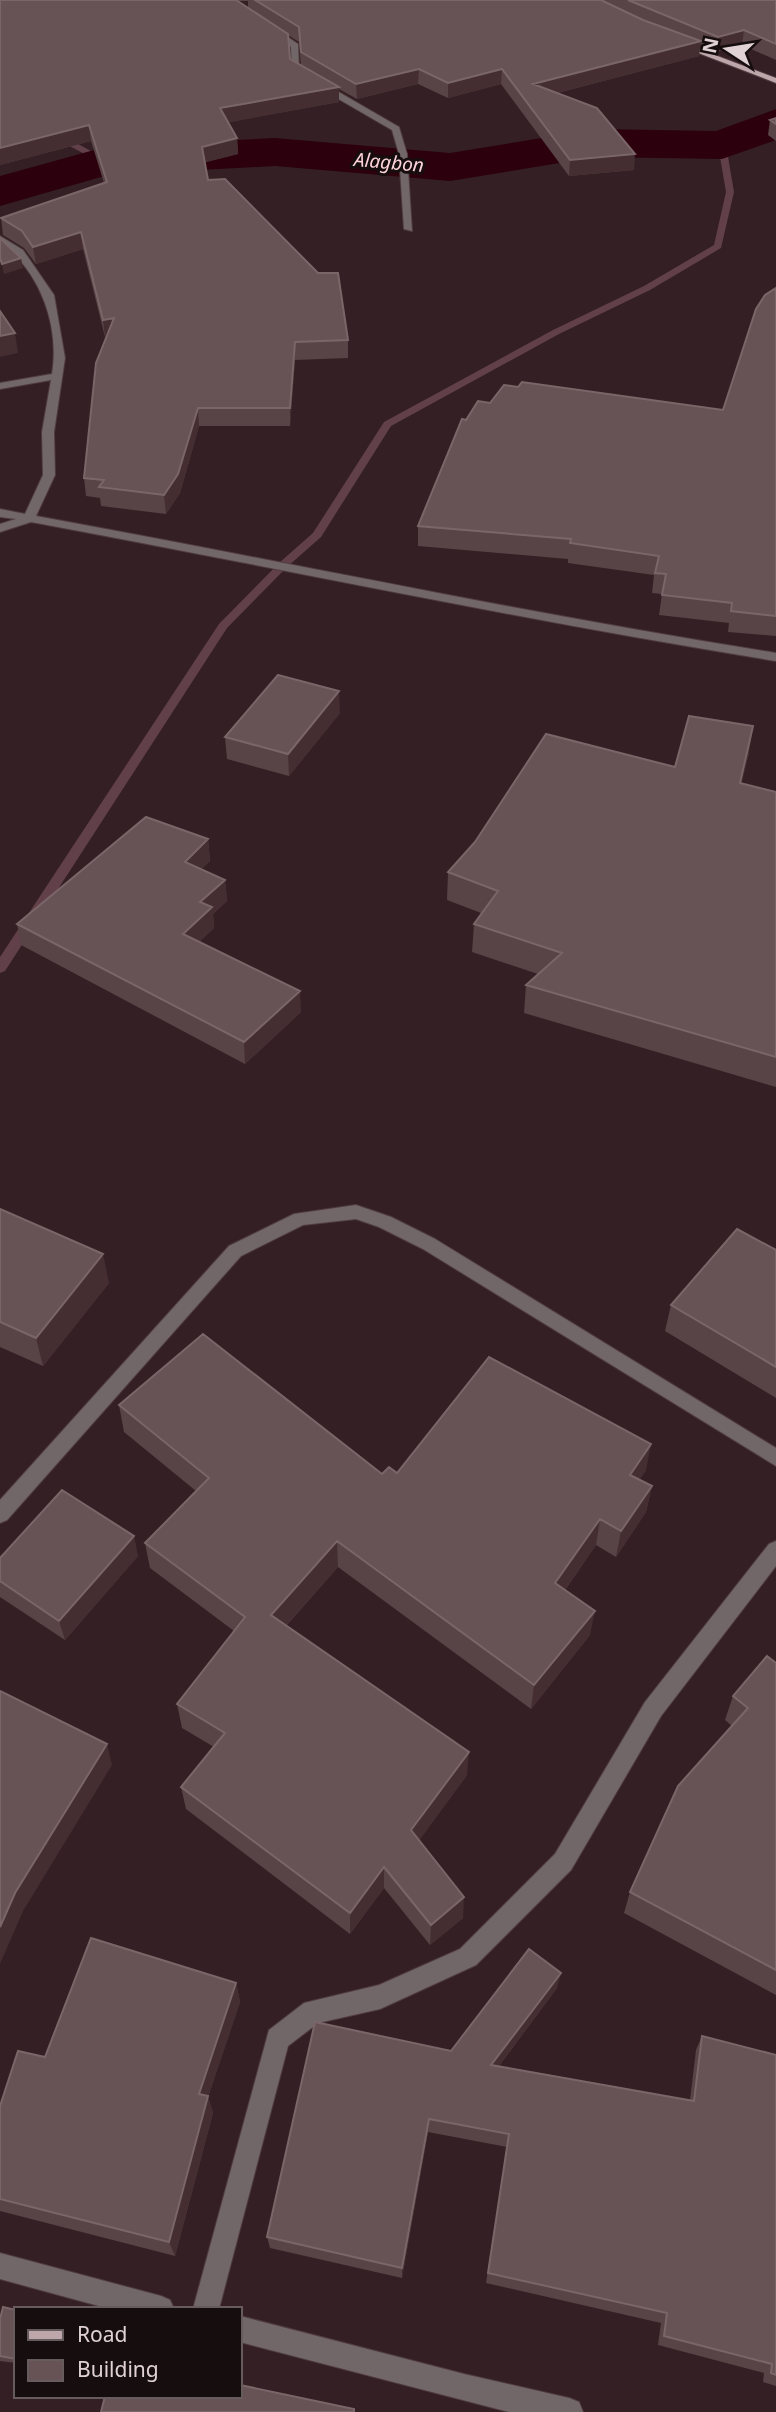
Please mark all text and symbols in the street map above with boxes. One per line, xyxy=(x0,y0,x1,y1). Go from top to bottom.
north arrow xyxy=(692,14,762,84)
text: N xyxy=(696,35,725,56)
water label: Alagbon xyxy=(351,146,425,178)
legend xyxy=(14,2307,242,2398)
text: Road xyxy=(77,2320,127,2348)
text: Building xyxy=(77,2355,159,2383)

